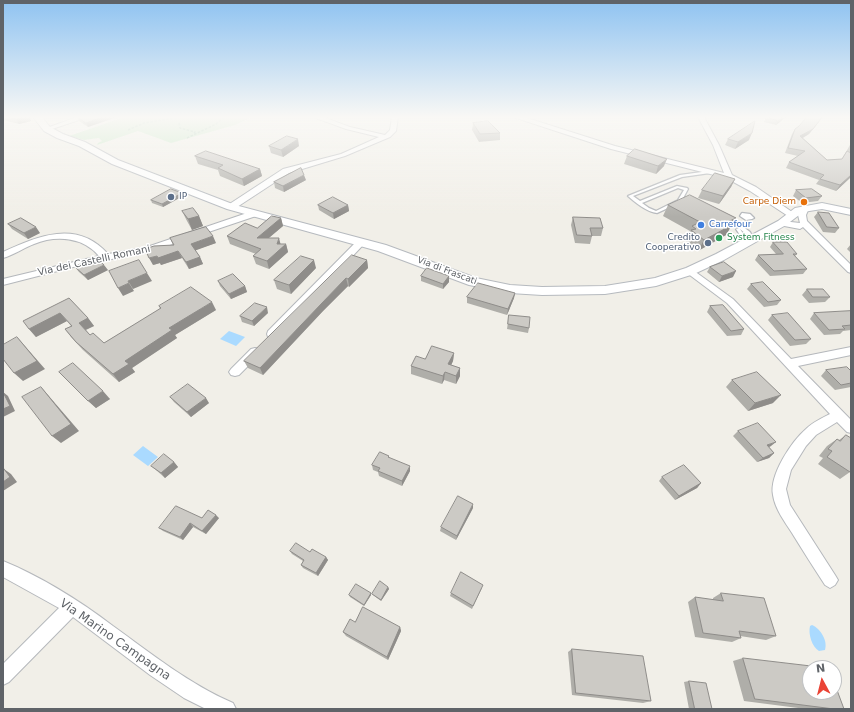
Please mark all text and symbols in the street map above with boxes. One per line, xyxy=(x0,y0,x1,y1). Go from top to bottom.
marker: IP xyxy=(166,192,176,202)
place label: IP xyxy=(179,192,187,202)
place label: Carpe Diem xyxy=(743,197,796,207)
marker: Carpe Diem xyxy=(799,197,809,207)
marker: Carrefour xyxy=(696,220,706,230)
place label: Carrefour xyxy=(709,220,751,230)
place label: Credito Cooperativo xyxy=(645,233,700,254)
marker: System Fitness xyxy=(714,233,724,243)
place label: System Fitness xyxy=(727,233,795,243)
marker: Credito Cooperativo xyxy=(703,238,713,248)
street label: Via dei Castelli Romani xyxy=(37,243,151,279)
street label: Via di Frascati xyxy=(416,255,478,287)
street label: Via Marino Campagna xyxy=(57,596,173,684)
north arrow xyxy=(802,660,842,700)
text: N xyxy=(815,662,826,676)

